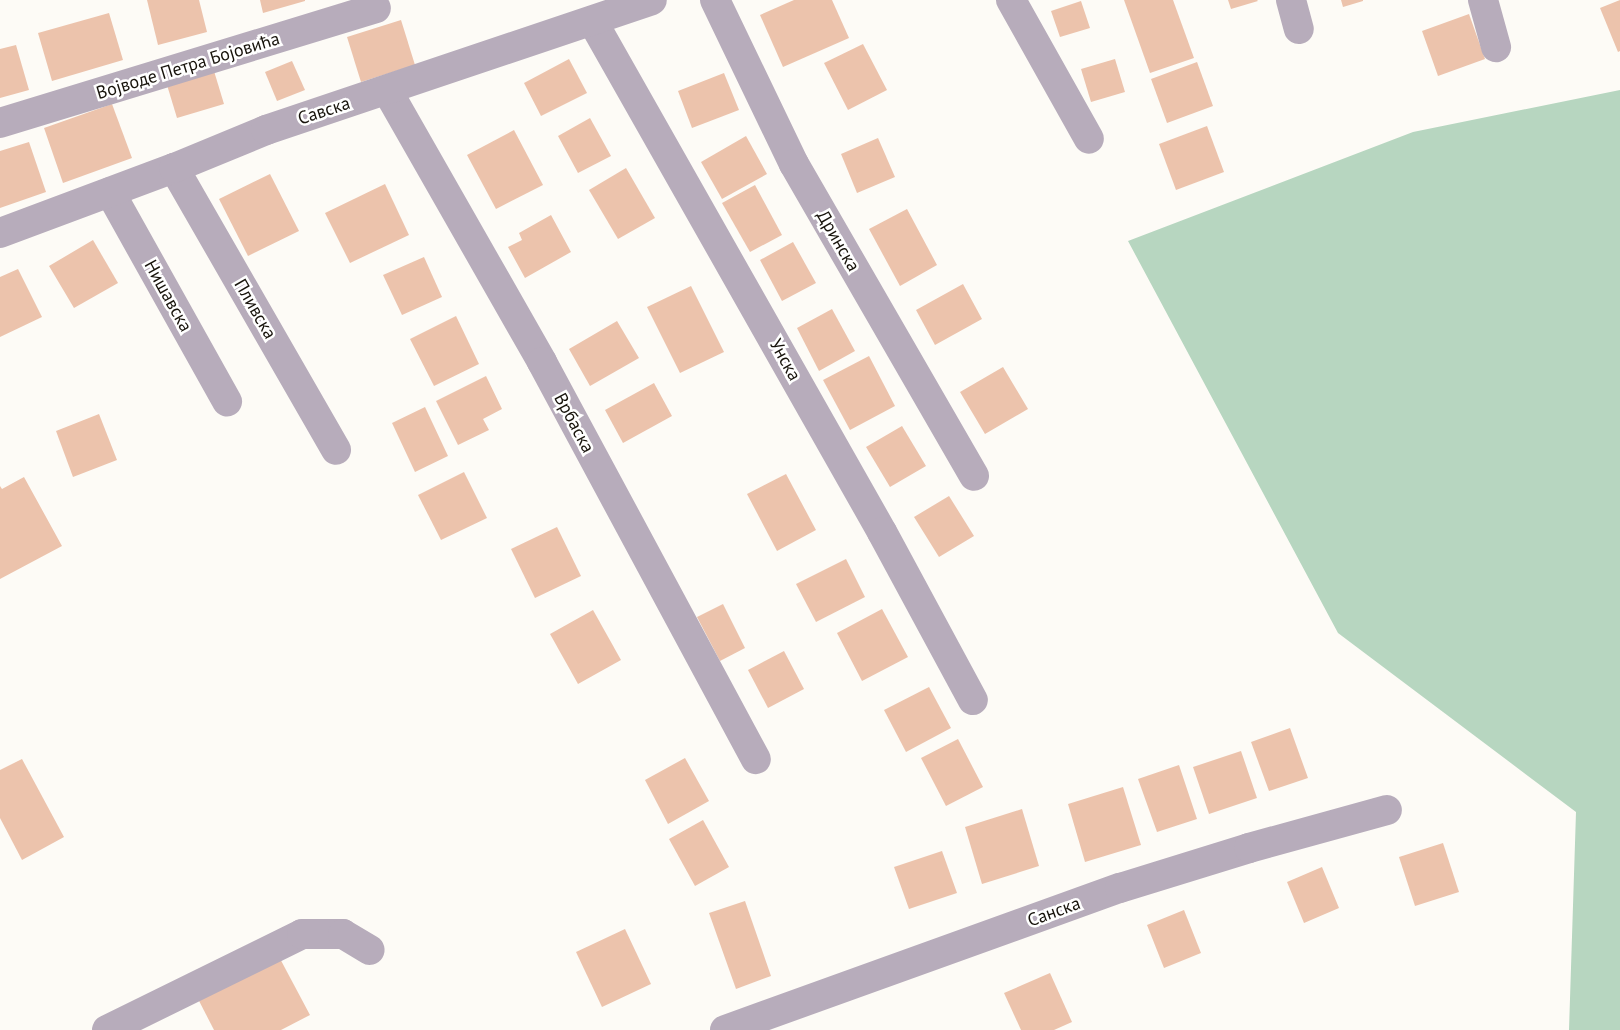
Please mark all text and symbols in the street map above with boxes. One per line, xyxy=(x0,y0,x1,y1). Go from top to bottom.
street label: Војводе Петра Бојовића xyxy=(94,28,282,104)
street label: Савска xyxy=(295,92,353,130)
street label: Дринска xyxy=(812,207,864,275)
street label: Нишавска xyxy=(139,256,197,336)
street label: Пливска xyxy=(229,275,281,343)
street label: Унска xyxy=(765,335,805,385)
street label: Врбаска xyxy=(549,389,599,457)
street label: Санска xyxy=(1025,893,1083,931)

